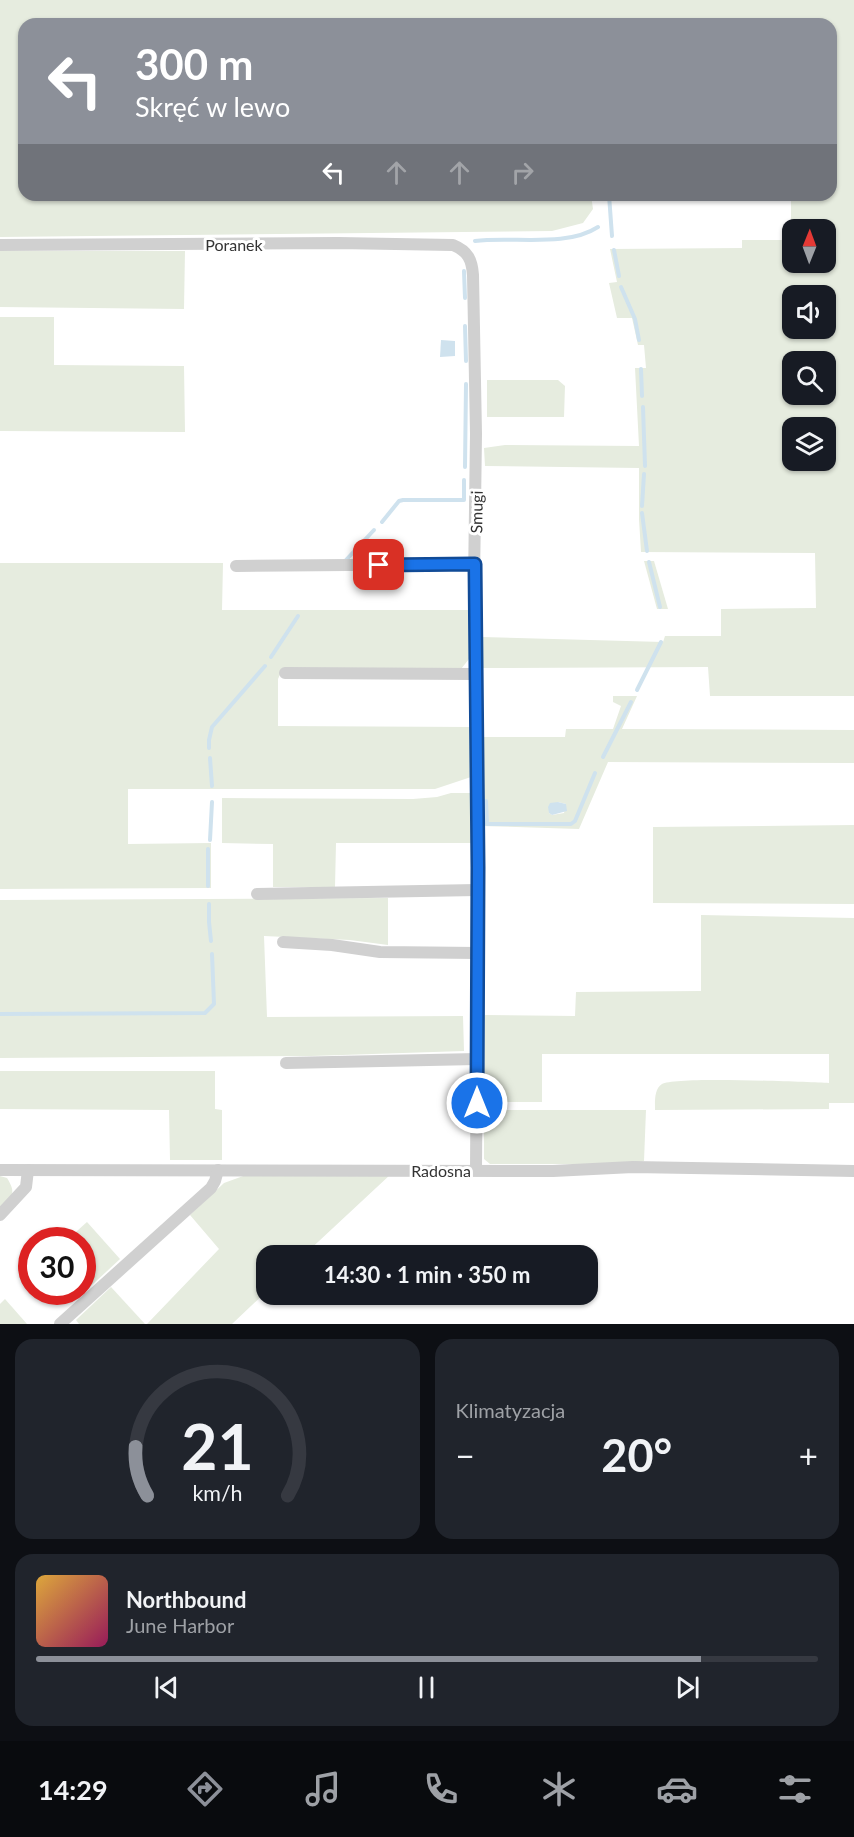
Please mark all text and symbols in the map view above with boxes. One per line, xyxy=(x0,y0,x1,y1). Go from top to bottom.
text: 300 m xyxy=(135,39,253,89)
icon: left xyxy=(36,42,114,120)
text: Skręć w lewo xyxy=(135,90,290,123)
icon: left xyxy=(317,156,350,189)
icon: ahead xyxy=(380,156,413,189)
icon: ahead xyxy=(443,156,476,189)
icon: right xyxy=(506,156,539,189)
north arrow xyxy=(782,219,836,273)
map controls xyxy=(782,219,836,471)
street label: Poranek xyxy=(205,235,264,254)
button: sound xyxy=(782,285,836,339)
button: search xyxy=(782,351,836,405)
button: layers xyxy=(782,417,836,471)
street label: Smugi xyxy=(466,490,486,534)
pin xyxy=(353,539,404,590)
icon: arrive xyxy=(362,548,395,581)
position arrow xyxy=(445,1071,509,1135)
street label: Radosna xyxy=(411,1161,471,1180)
speed limit sign: 30 xyxy=(18,1227,96,1305)
text: 14:30 · 1 min · 350 m xyxy=(324,1261,530,1288)
text: Klimatyzacja xyxy=(456,1398,565,1422)
text: 21 xyxy=(181,1408,253,1483)
text: 20° xyxy=(601,1428,672,1482)
text: − xyxy=(456,1435,475,1475)
text: + xyxy=(799,1435,818,1475)
text: km/h xyxy=(192,1480,242,1506)
text: Northbound xyxy=(126,1586,246,1613)
text: June Harbor xyxy=(126,1613,234,1637)
icon: previous xyxy=(150,1671,183,1704)
icon: pause xyxy=(410,1671,443,1704)
icon: next xyxy=(671,1671,704,1704)
icon: directions xyxy=(184,1768,226,1810)
icon: music xyxy=(302,1768,344,1810)
icon: phone xyxy=(420,1768,462,1810)
icon: climate xyxy=(538,1768,580,1810)
icon: car xyxy=(656,1768,698,1810)
icon: filters xyxy=(774,1768,816,1810)
text: 14:29 xyxy=(38,1773,108,1806)

